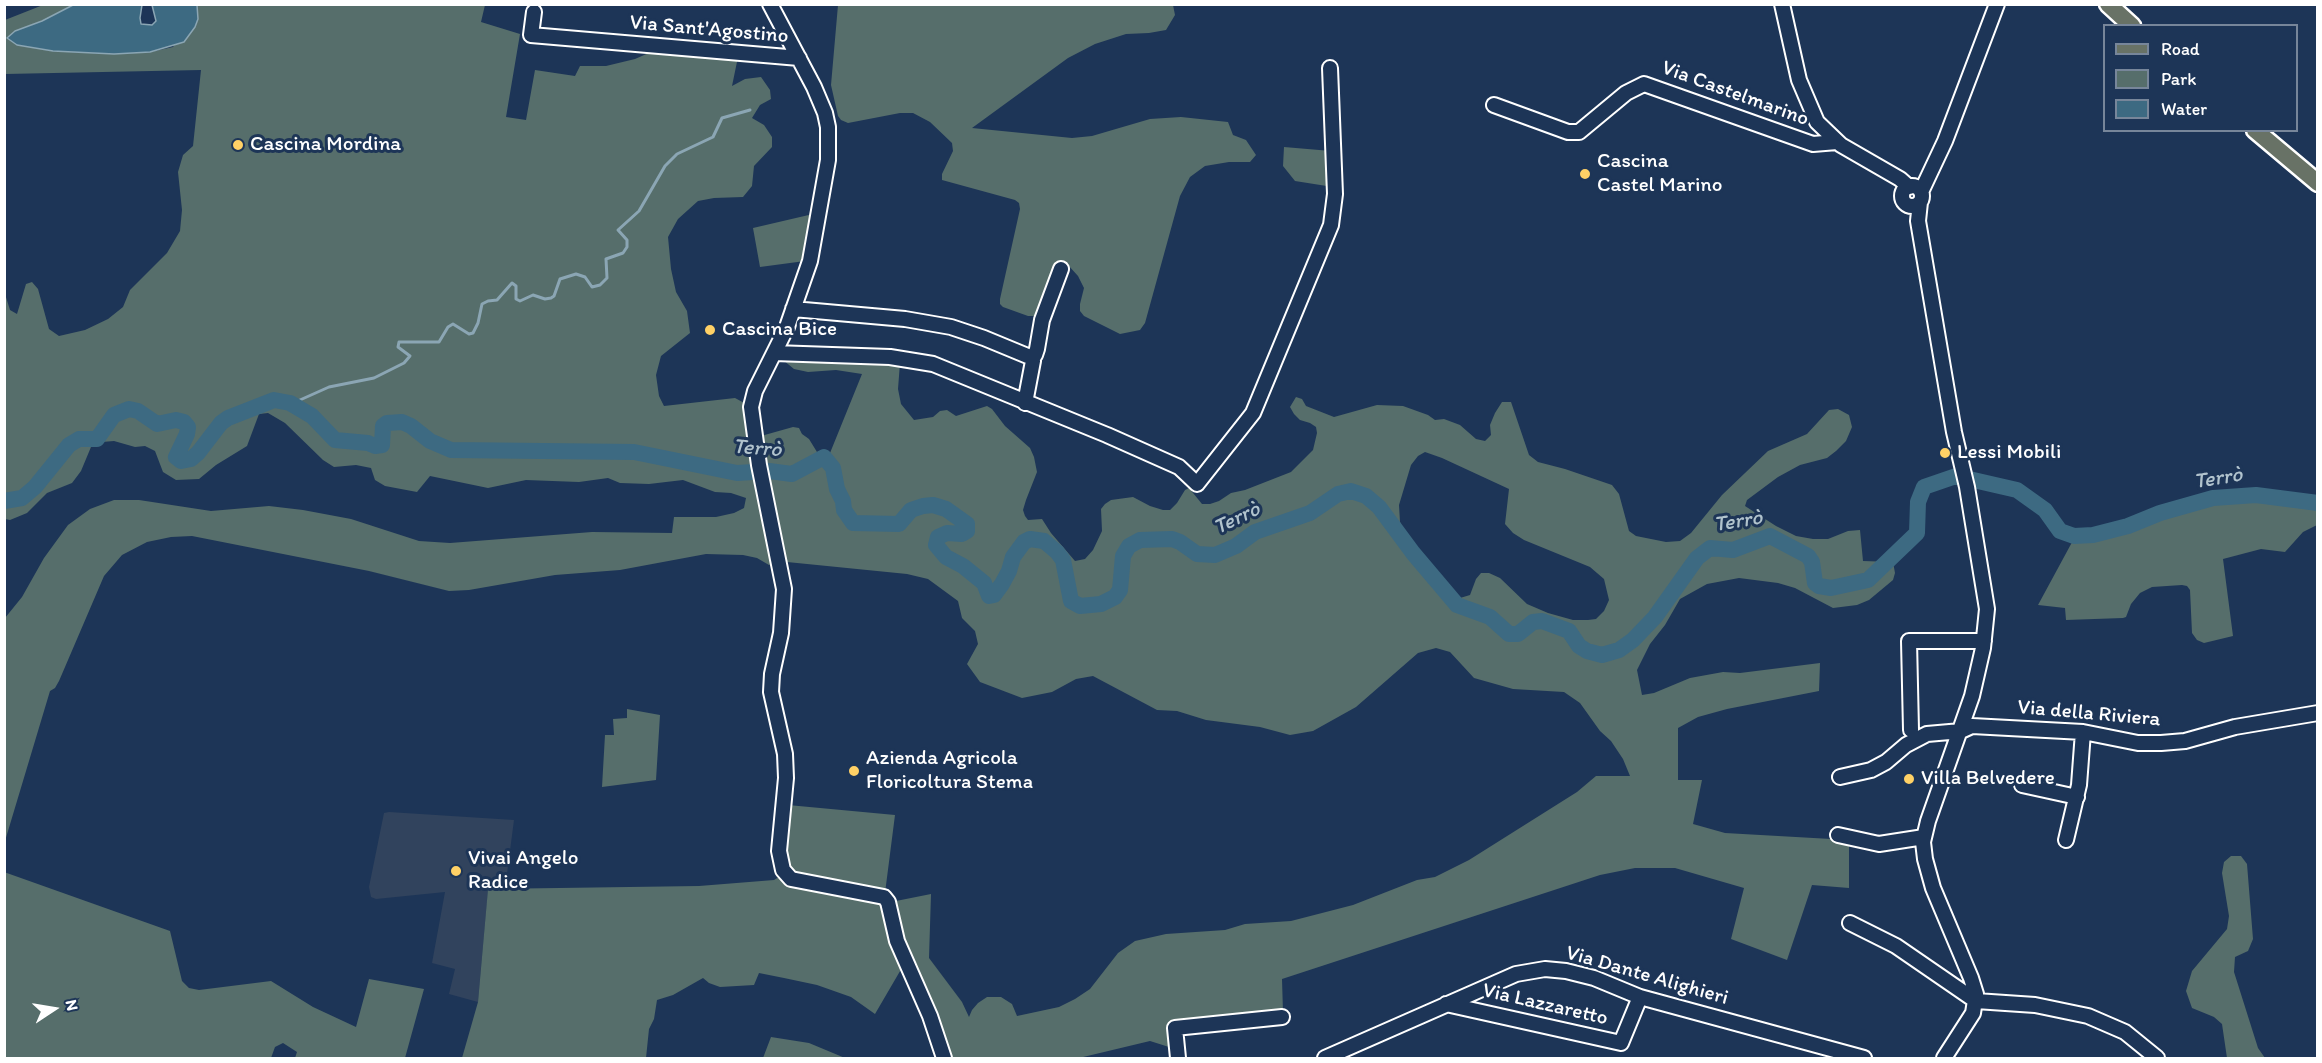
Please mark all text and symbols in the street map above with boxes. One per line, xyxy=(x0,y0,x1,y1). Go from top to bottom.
street label: Via Sant'Agostino xyxy=(629,11,789,49)
legend xyxy=(2103,24,2298,132)
text: Road xyxy=(2161,38,2200,60)
street label: Via Castelmarino xyxy=(1658,56,1812,132)
text: Park xyxy=(2161,68,2196,90)
text: Water xyxy=(2161,98,2207,120)
place label: Cascina Mordina xyxy=(250,132,401,158)
marker: Cascina Mordina xyxy=(231,138,245,152)
place label: Cascina Castel Marino xyxy=(1597,149,1722,199)
marker: Cascina Castel Marino xyxy=(1578,167,1592,181)
place label: Cascina Bice xyxy=(722,317,837,343)
marker: Cascina Bice xyxy=(703,323,717,337)
water label: Terrò xyxy=(732,434,782,464)
place label: Lessi Mobili xyxy=(1957,440,2061,466)
marker: Lessi Mobili xyxy=(1938,446,1952,460)
water label: Terrò xyxy=(2192,462,2244,496)
water label: Terrò xyxy=(1209,496,1265,542)
water label: Terrò xyxy=(1712,505,1764,539)
street label: Via della Riviera xyxy=(2016,695,2162,733)
place label: Azienda Agricola Floricoltura Stema xyxy=(866,746,1033,796)
marker: Azienda Agricola Floricoltura Stema xyxy=(847,764,861,778)
place label: Villa Belvedere xyxy=(1921,766,2055,792)
marker: Villa Belvedere xyxy=(1902,772,1916,786)
place label: Vivai Angelo Radice xyxy=(468,846,578,896)
marker: Vivai Angelo Radice xyxy=(449,864,463,878)
street label: Via Dante Alighieri xyxy=(1563,941,1731,1011)
street label: Via Lazzaretto xyxy=(1480,978,1610,1032)
north arrow xyxy=(24,979,84,1039)
text: N xyxy=(62,998,83,1012)

